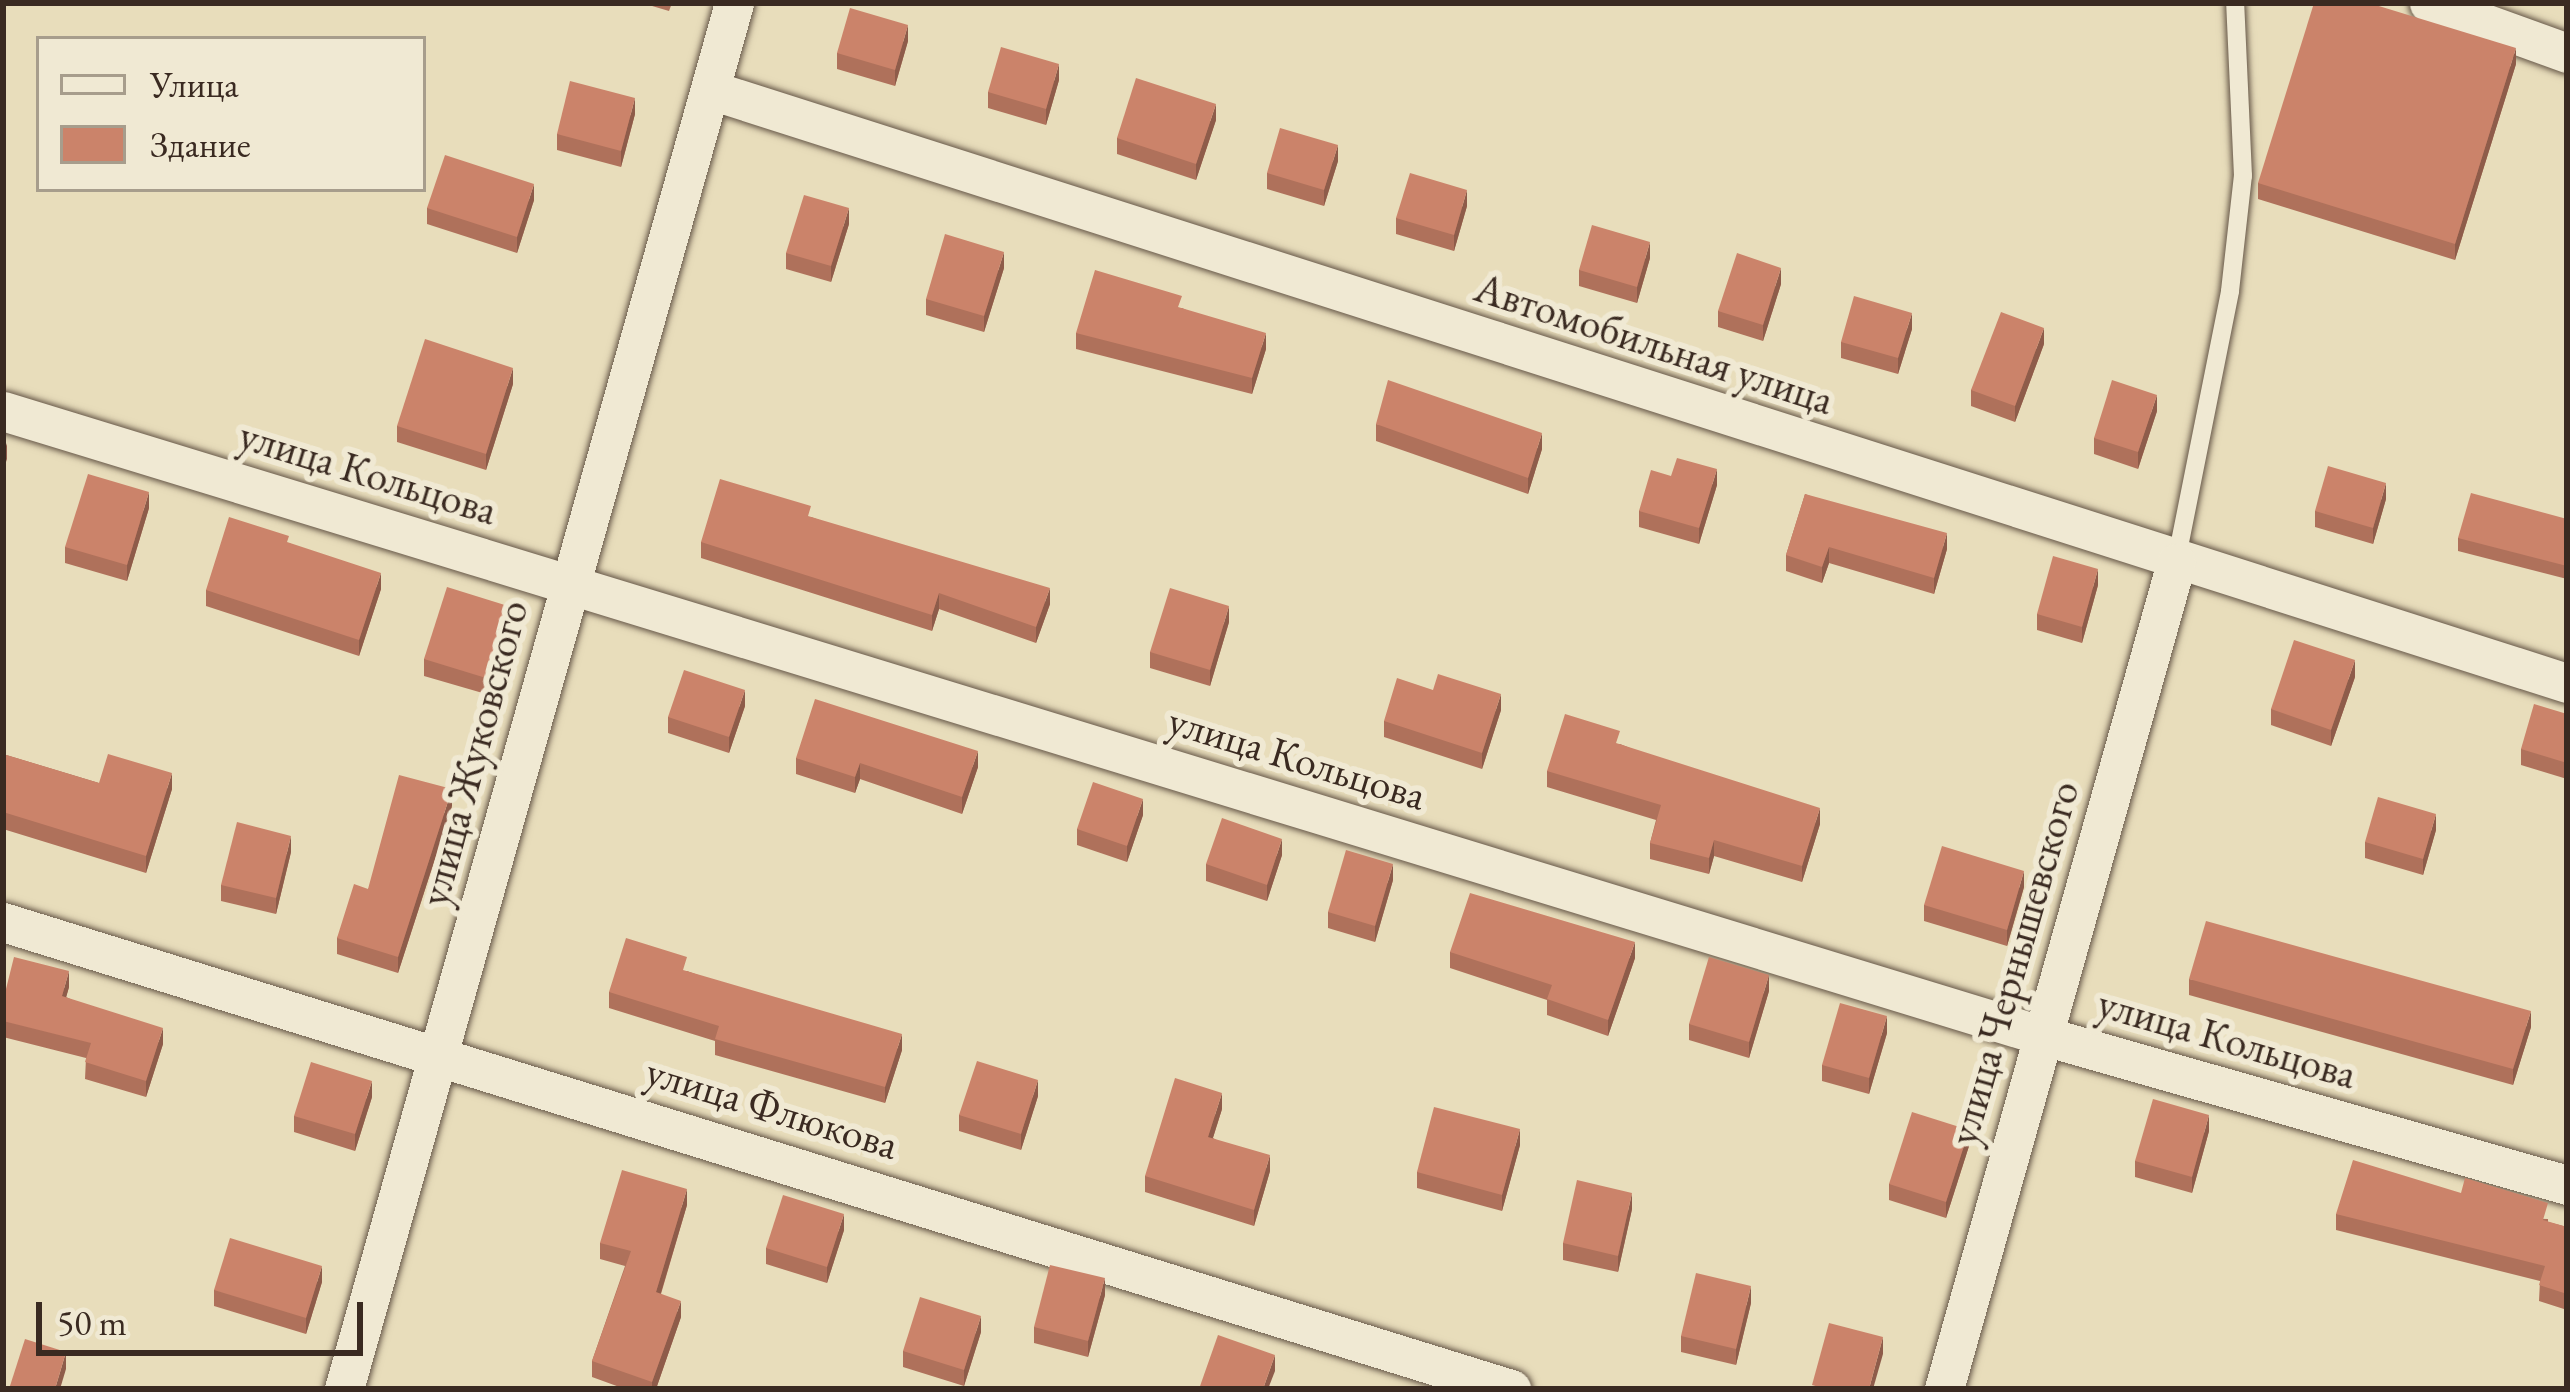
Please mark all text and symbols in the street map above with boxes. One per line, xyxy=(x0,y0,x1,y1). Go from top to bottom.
legend xyxy=(36,36,426,192)
text: Улица xyxy=(150,61,239,108)
text: Здание xyxy=(150,121,251,168)
street label: Автомобильная улица xyxy=(1468,262,1840,426)
street label: улица Кольцова xyxy=(233,410,503,536)
street label: улица Жуковского xyxy=(409,595,539,911)
street label: улица Кольцова xyxy=(1162,695,1432,821)
street label: улица Чернышевского xyxy=(1938,775,2090,1151)
street label: улица Кольцова xyxy=(2092,978,2362,1100)
street label: улица Флюкова xyxy=(640,1046,904,1170)
scale bar xyxy=(42,1278,369,1352)
text: 50 m xyxy=(57,1299,127,1346)

